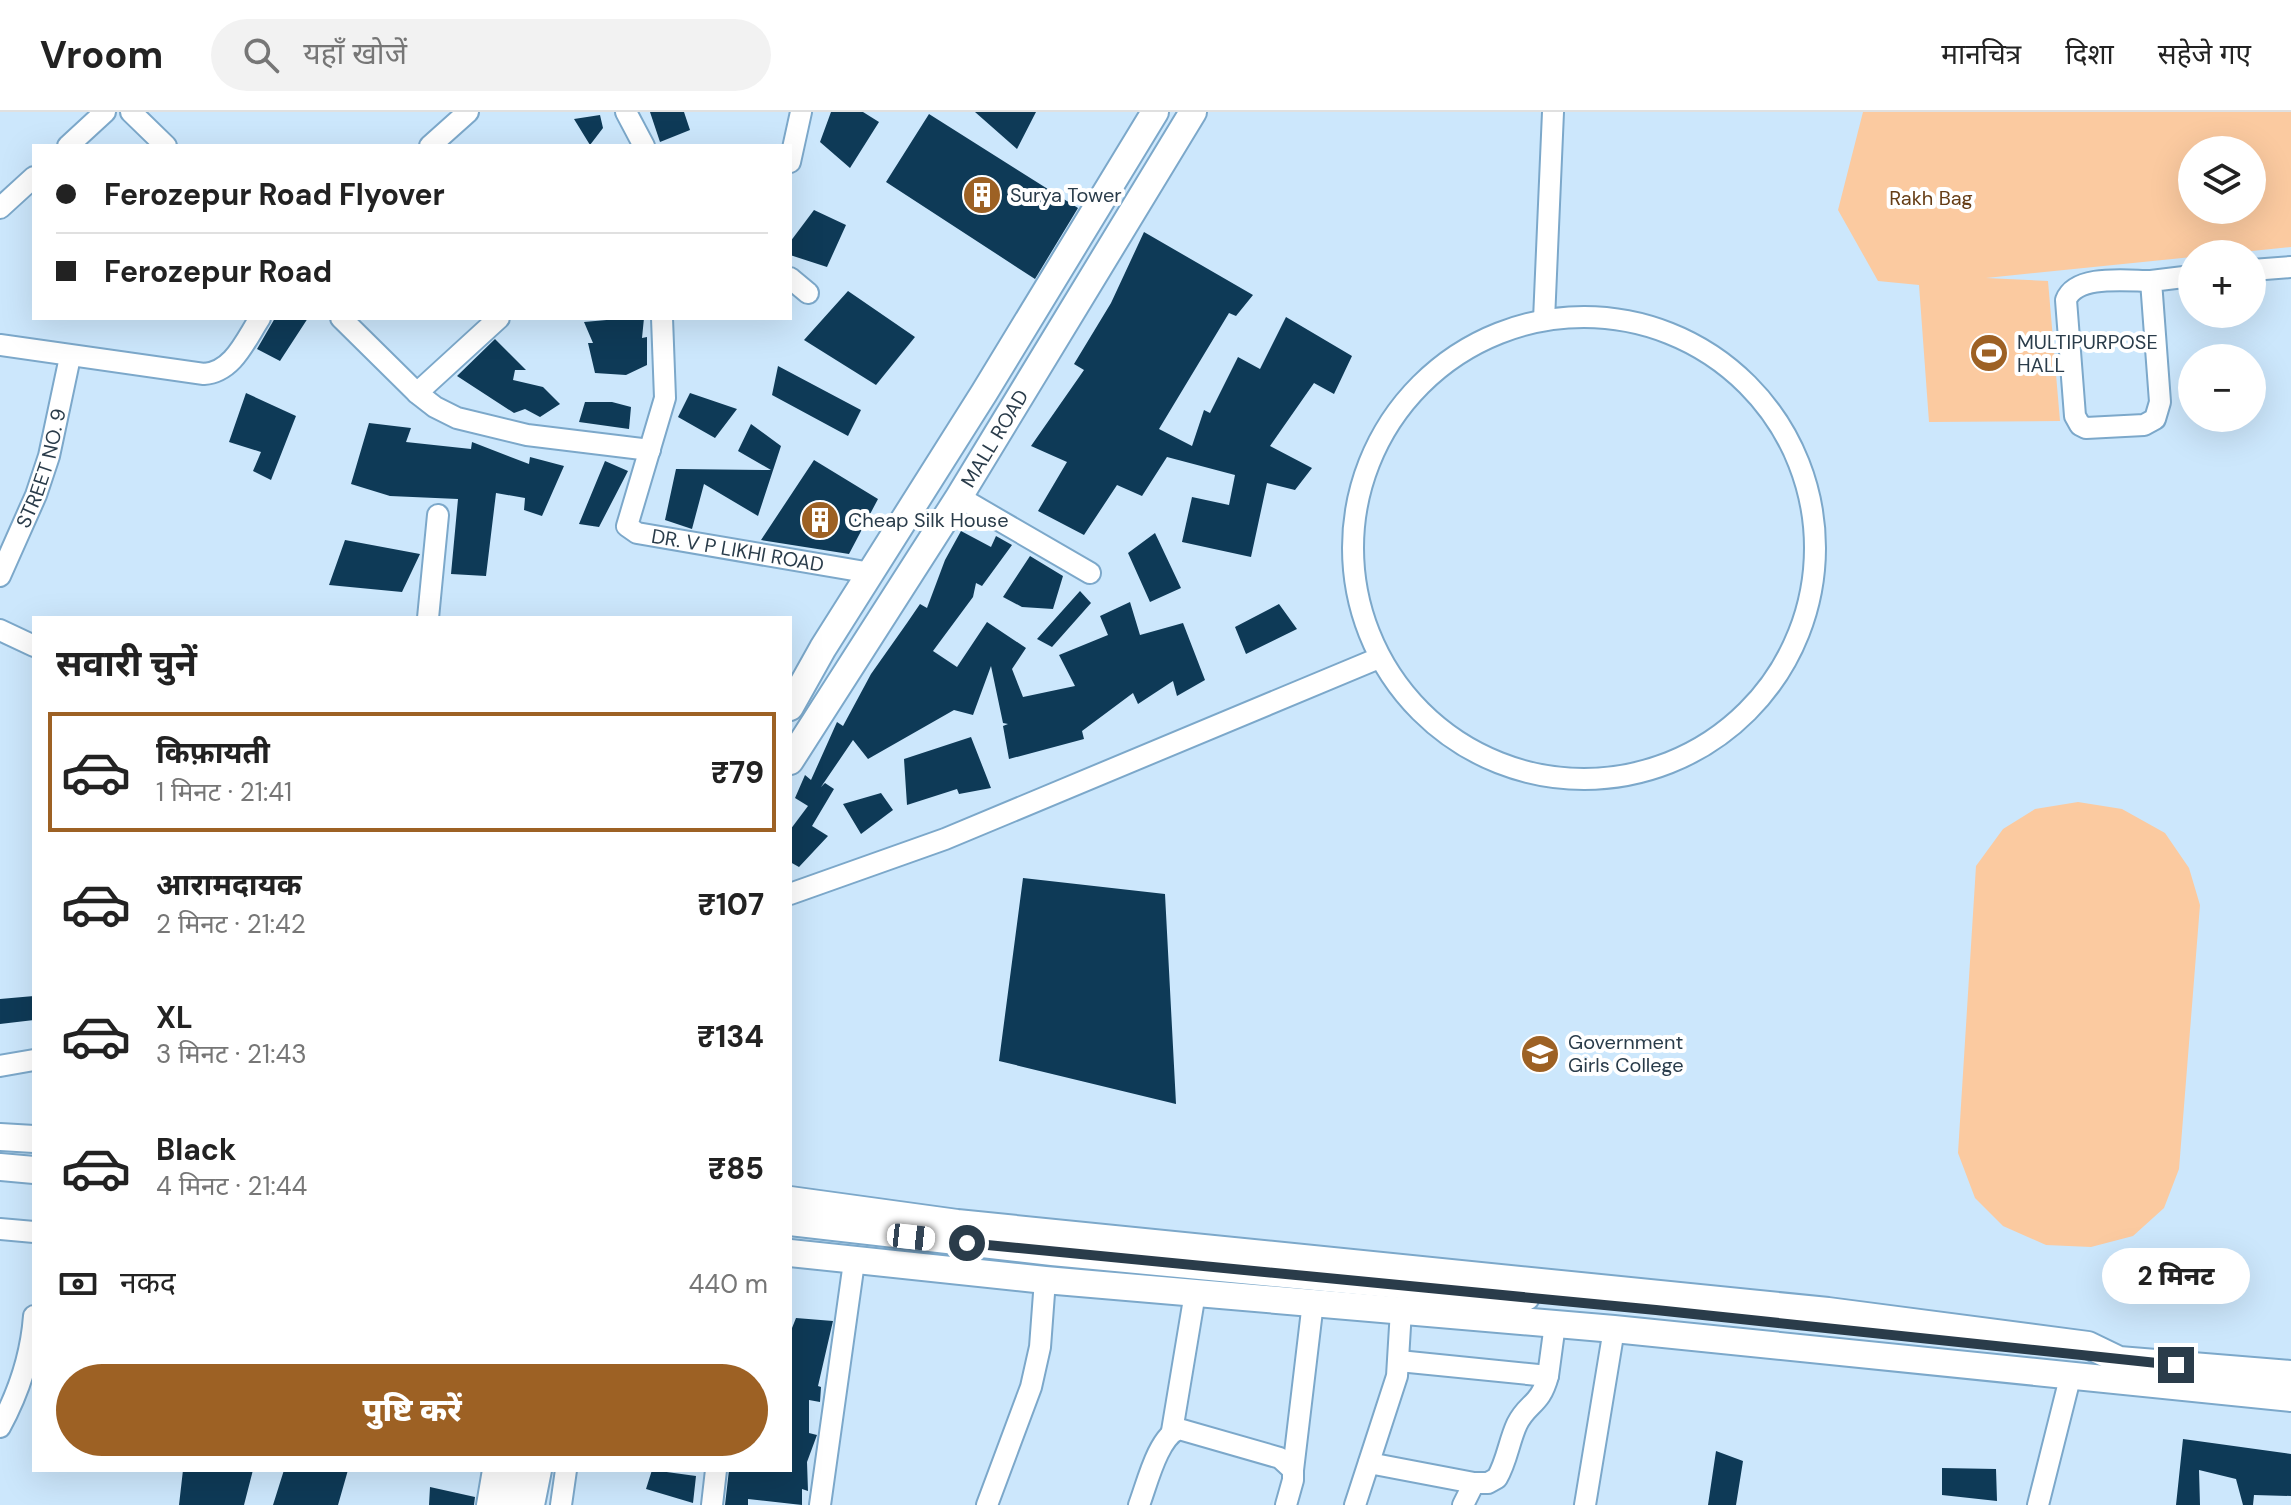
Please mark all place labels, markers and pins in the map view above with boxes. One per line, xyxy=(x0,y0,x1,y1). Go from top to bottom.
building icon: Surya Tower xyxy=(961,174,1003,216)
place label: Surya Tower xyxy=(1010,182,1122,208)
place label: MULTIPURPOSE HALL xyxy=(2017,329,2158,378)
sports icon: MULTIPURPOSE HALL xyxy=(1968,332,2010,374)
building icon: Cheap Silk House xyxy=(799,499,841,541)
place label: Cheap Silk House xyxy=(848,507,1009,533)
place label: Government Girls College xyxy=(1568,1029,1684,1078)
school or university icon: Government Girls College xyxy=(1519,1033,1561,1075)

